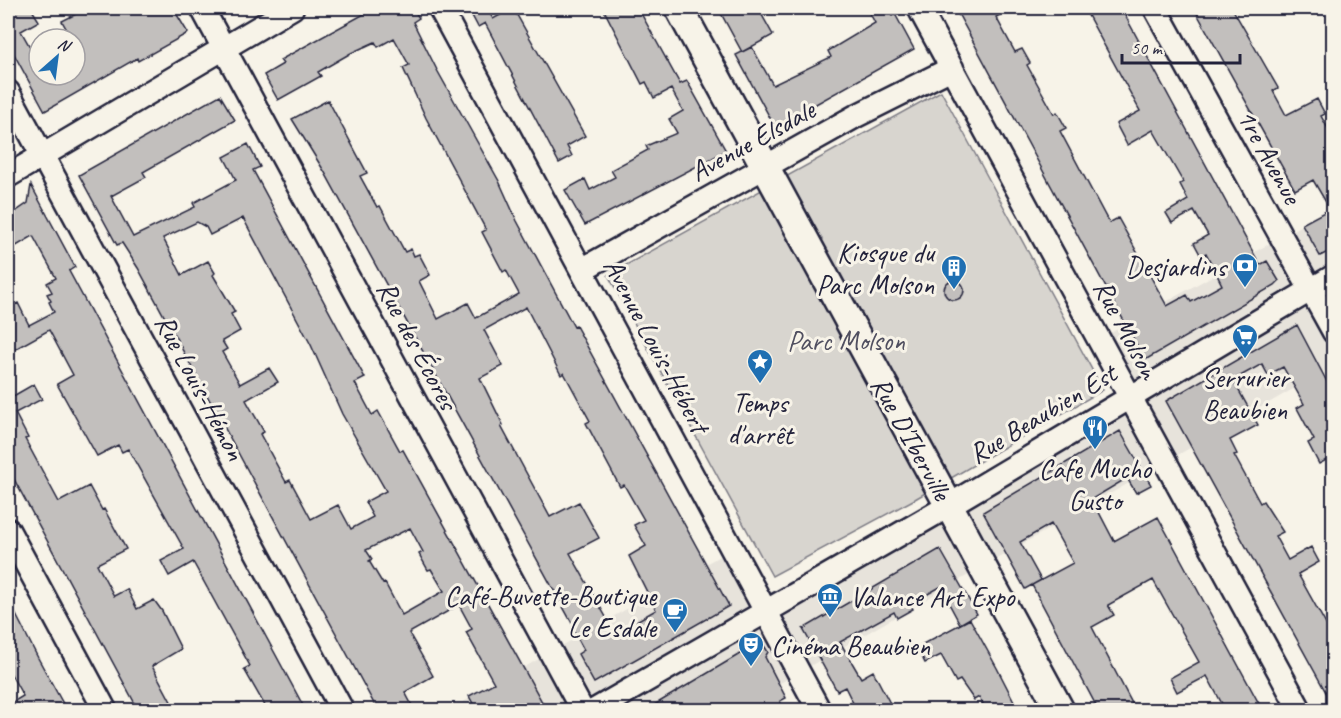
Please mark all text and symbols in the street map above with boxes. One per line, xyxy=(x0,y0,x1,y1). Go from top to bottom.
north arrow xyxy=(27,27,87,87)
scale bar xyxy=(1122,27,1240,65)
text: N xyxy=(55,33,75,57)
text: 50 m xyxy=(1131,37,1164,59)
street label: Avenue Elsdale xyxy=(684,91,822,189)
street label: 1re Avenue xyxy=(1229,103,1311,211)
place label: Kiosque du Parc Molson xyxy=(816,235,936,302)
place label: Desjardins xyxy=(1125,249,1228,284)
bank icon: Desjardins xyxy=(1230,251,1260,289)
street label: Avenue Louis-Hébert xyxy=(596,252,719,442)
building icon: Kiosque du Parc Molson xyxy=(939,253,969,291)
street label: Rue Molson xyxy=(1086,274,1168,386)
street label: Rue des Écores xyxy=(369,275,467,418)
street label: Rue Louis-Hémon xyxy=(148,308,254,466)
supermarket icon: Serrurier Beaubien xyxy=(1230,322,1260,360)
park label: Parc Molson xyxy=(787,323,905,358)
place icon: Temps d'arrêt xyxy=(745,347,775,385)
street label: Rue Beaubien Est xyxy=(962,354,1125,471)
place label: Serrurier Beaubien xyxy=(1201,360,1291,427)
street label: Rue D'Iberville xyxy=(863,370,961,508)
place label: Temps d'arrêt xyxy=(727,385,795,452)
restaurant icon: Cafe Mucho Gusto xyxy=(1080,413,1110,451)
place label: Cafe Mucho Gusto xyxy=(1039,451,1153,518)
place label: Café-Buvette-Boutique Le Esdale xyxy=(445,578,658,645)
place label: Valance Art Expo xyxy=(850,579,1017,614)
museum icon: Valance Art Expo xyxy=(815,581,845,619)
cafe icon: Café-Buvette-Boutique Le Esdale xyxy=(660,596,690,634)
place label: Cinéma Beaubien xyxy=(771,628,931,663)
theatre icon: Cinéma Beaubien xyxy=(736,630,766,668)

